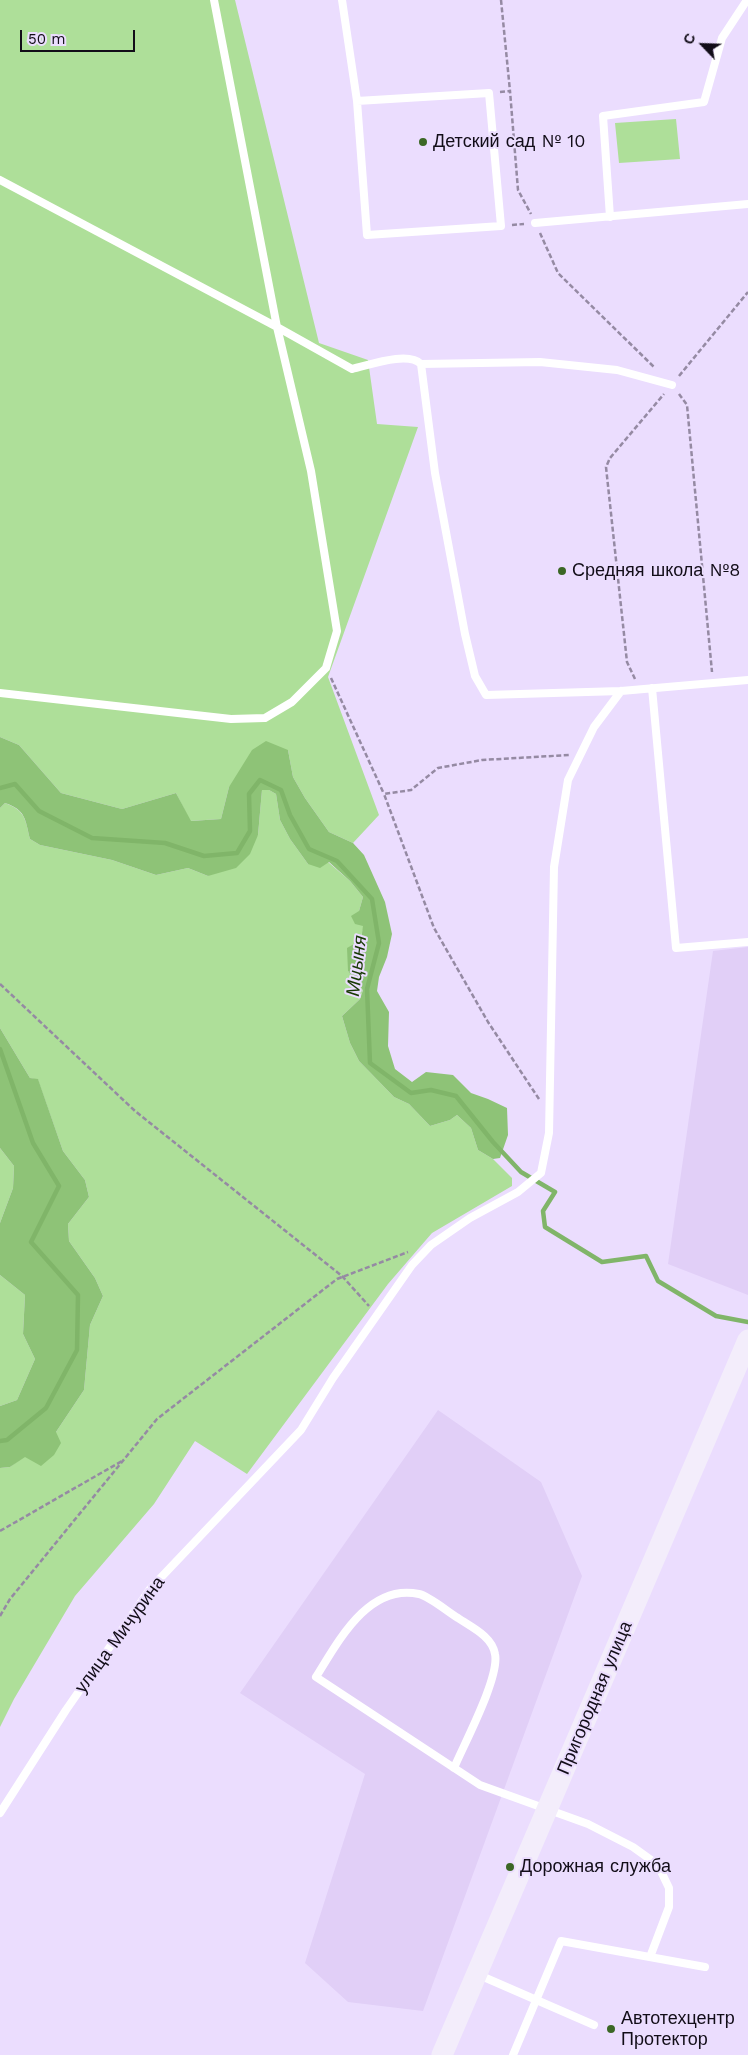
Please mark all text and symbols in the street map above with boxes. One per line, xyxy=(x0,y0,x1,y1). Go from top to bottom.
scale bar xyxy=(22,20,138,52)
north arrow xyxy=(678,20,728,70)
text: 50 m xyxy=(28,30,65,48)
text: С xyxy=(680,31,699,47)
place label: Детский сад № 10 xyxy=(433,131,585,153)
marker: Детский сад № 10 xyxy=(417,136,429,148)
place label: Средняя школа №8 xyxy=(572,560,740,582)
marker: Средняя школа №8 xyxy=(556,565,568,577)
water label: Мцыня xyxy=(342,934,372,998)
street label: улица Мичурина xyxy=(70,1572,170,1698)
street label: Пригородная улица xyxy=(553,1618,637,1778)
place label: Дорожная служба xyxy=(520,1856,671,1878)
marker: Дорожная служба xyxy=(504,1861,516,1873)
place label: Автотехцентр Протектор xyxy=(621,2008,735,2050)
marker: Автотехцентр Протектор xyxy=(605,2023,617,2035)

